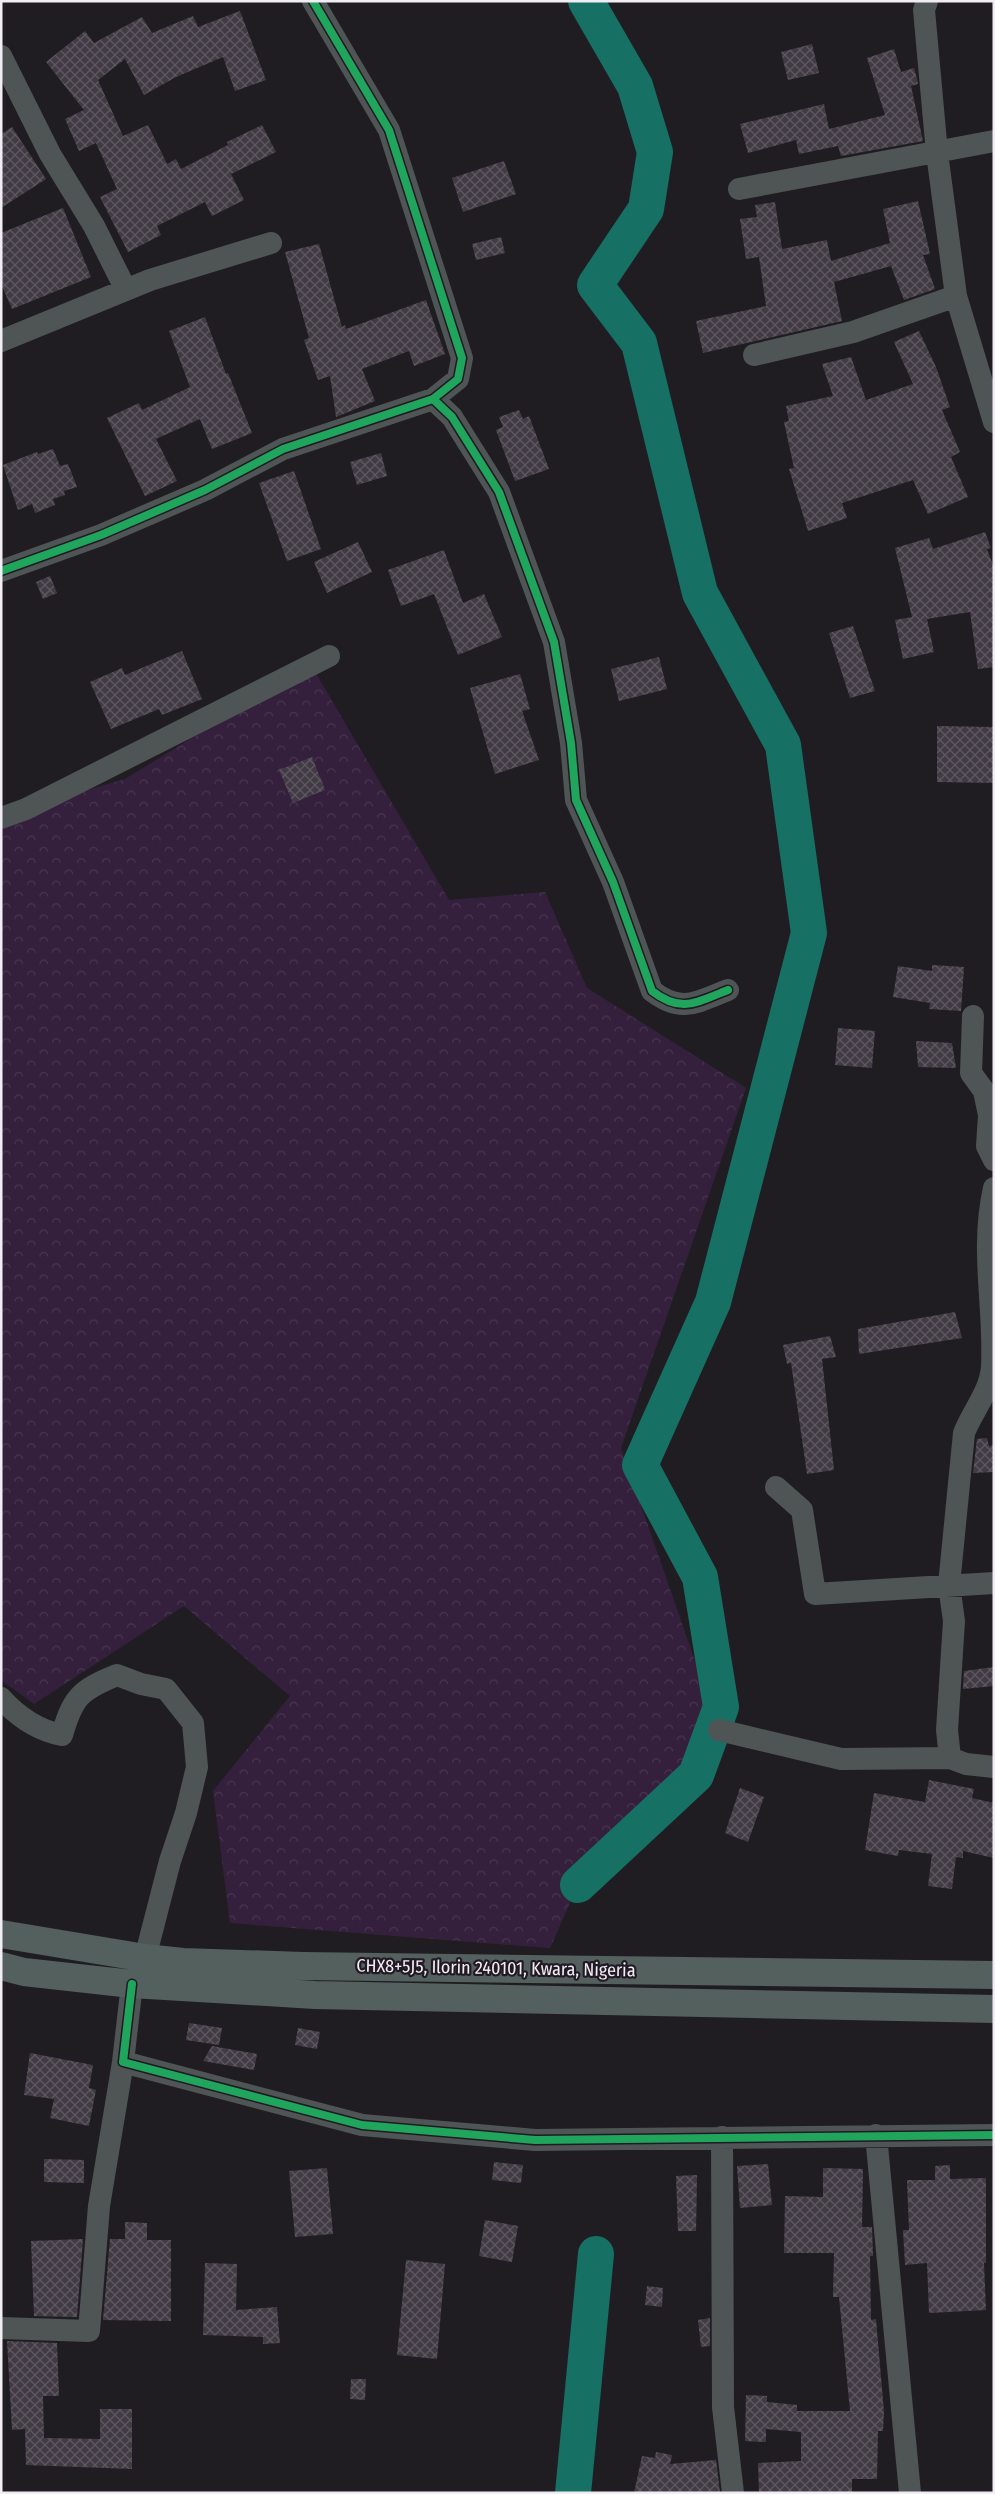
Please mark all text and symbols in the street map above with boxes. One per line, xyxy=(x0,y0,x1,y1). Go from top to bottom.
street label: CHX8+5J5, Ilorin 240101, Kwara, Nigeria xyxy=(356,1955,636,1981)

